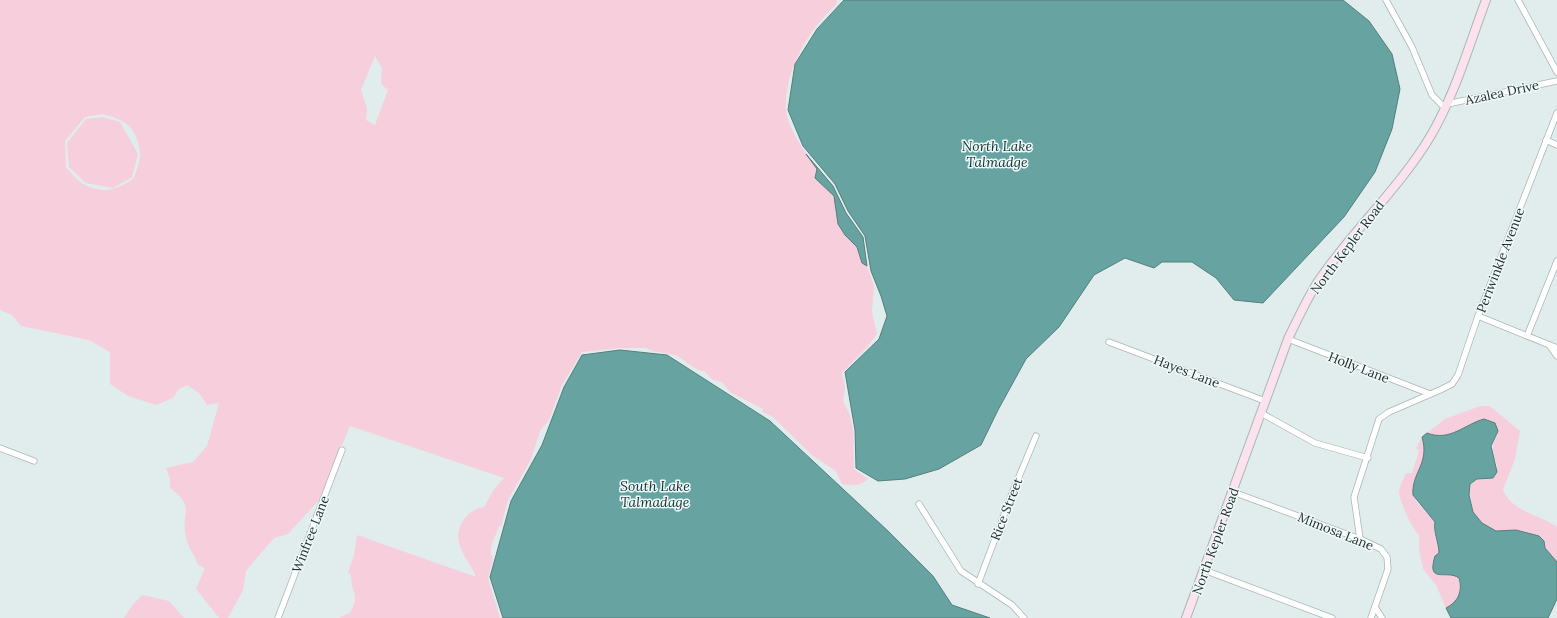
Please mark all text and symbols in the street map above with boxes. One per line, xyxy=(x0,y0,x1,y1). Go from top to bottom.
street label: Azalea Drive xyxy=(1463,76,1541,109)
water label: North Lake Talmadge xyxy=(962,137,1033,171)
street label: North Kepler Road xyxy=(1307,197,1388,297)
street label: Periwinkle Avenue xyxy=(1473,205,1528,315)
street label: Holly Lane xyxy=(1326,348,1392,387)
street label: Hayes Lane xyxy=(1151,351,1222,392)
street label: Rice Street xyxy=(987,475,1026,543)
water label: South Lake Talmadage xyxy=(620,477,690,511)
street label: North Kepler Road xyxy=(1188,485,1243,597)
street label: Winfree Lane xyxy=(288,493,333,575)
street label: Mimosa Lane xyxy=(1295,509,1376,554)

